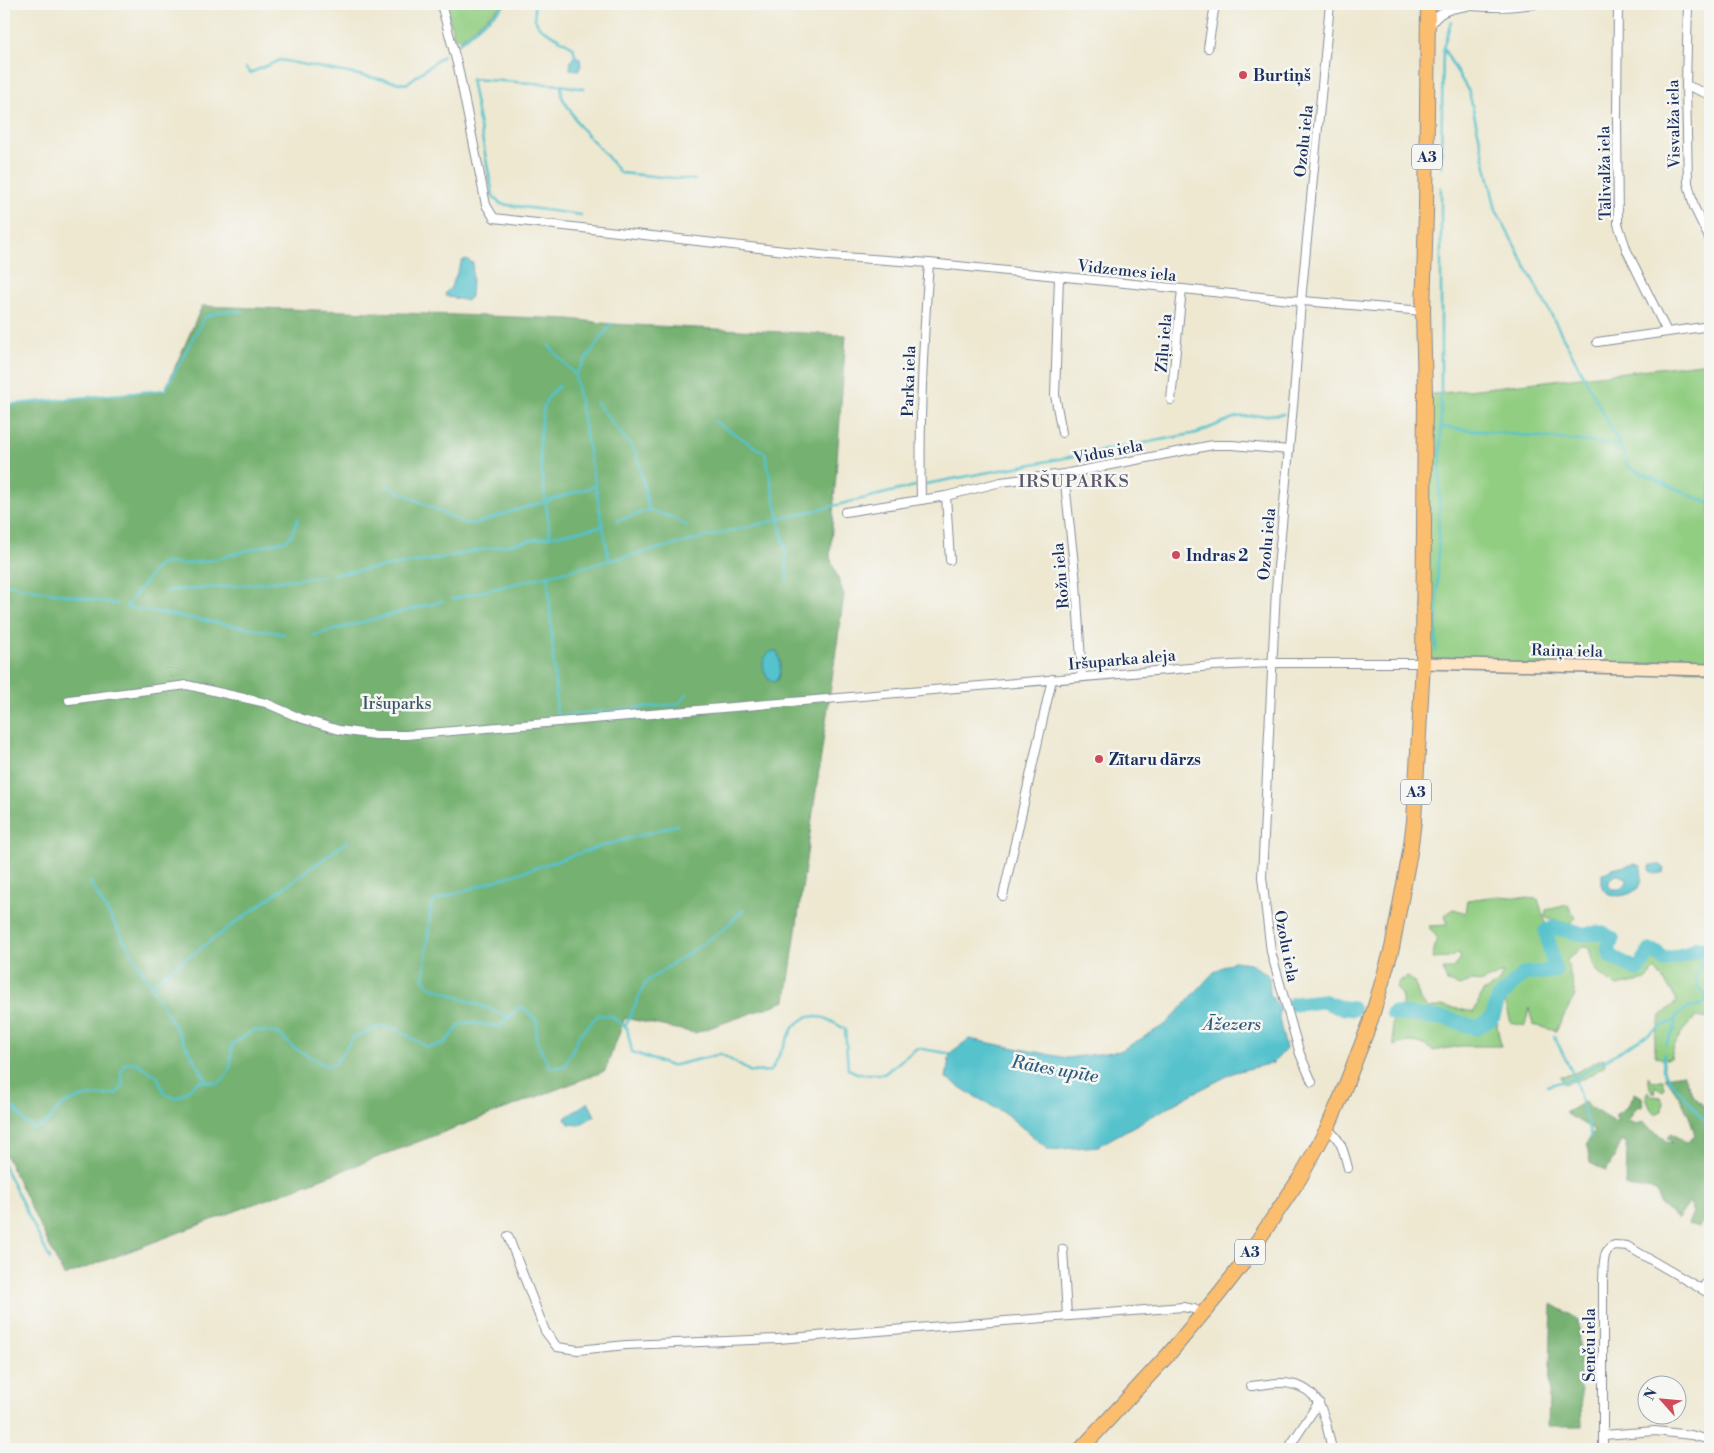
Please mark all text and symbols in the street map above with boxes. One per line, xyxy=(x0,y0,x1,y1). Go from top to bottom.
place label: Burtiņš xyxy=(1253,66,1311,87)
marker: Burtiņš xyxy=(1237,69,1249,81)
street label: Visvalža iela xyxy=(1663,78,1685,170)
street label: Ozolu iela xyxy=(1290,103,1318,178)
street label: Tālivalža iela xyxy=(1594,125,1616,220)
road number: A3 xyxy=(1412,144,1442,170)
street label: Vidzemes iela xyxy=(1076,256,1178,286)
street label: Zīļu iela xyxy=(1151,312,1177,373)
street label: Parka iela xyxy=(898,344,920,417)
street label: Vidus iela xyxy=(1071,435,1146,469)
district label: IRŠUPARKS xyxy=(1018,470,1130,493)
street label: Ozolu iela xyxy=(1254,506,1280,581)
street label: Rožu iela xyxy=(1048,541,1074,610)
place label: Indras 2 xyxy=(1186,546,1248,566)
marker: Indras 2 xyxy=(1170,549,1182,561)
street label: Raiņa iela xyxy=(1531,640,1604,662)
street label: Iršuparka aleja xyxy=(1068,645,1178,675)
park label: Iršuparks xyxy=(362,694,432,714)
place label: Zītaru dārzs xyxy=(1109,750,1201,770)
marker: Zītaru dārzs xyxy=(1093,753,1105,765)
road number: A3 xyxy=(1401,780,1431,804)
street label: Ozolu iela xyxy=(1269,909,1303,985)
water label: Āžezers xyxy=(1201,1013,1261,1036)
water label: Rātes upīte xyxy=(1009,1050,1101,1089)
road number: A3 xyxy=(1235,1240,1265,1264)
street label: Senču iela xyxy=(1580,1307,1600,1382)
north arrow xyxy=(1636,1376,1686,1426)
text: N xyxy=(1641,1386,1662,1404)

